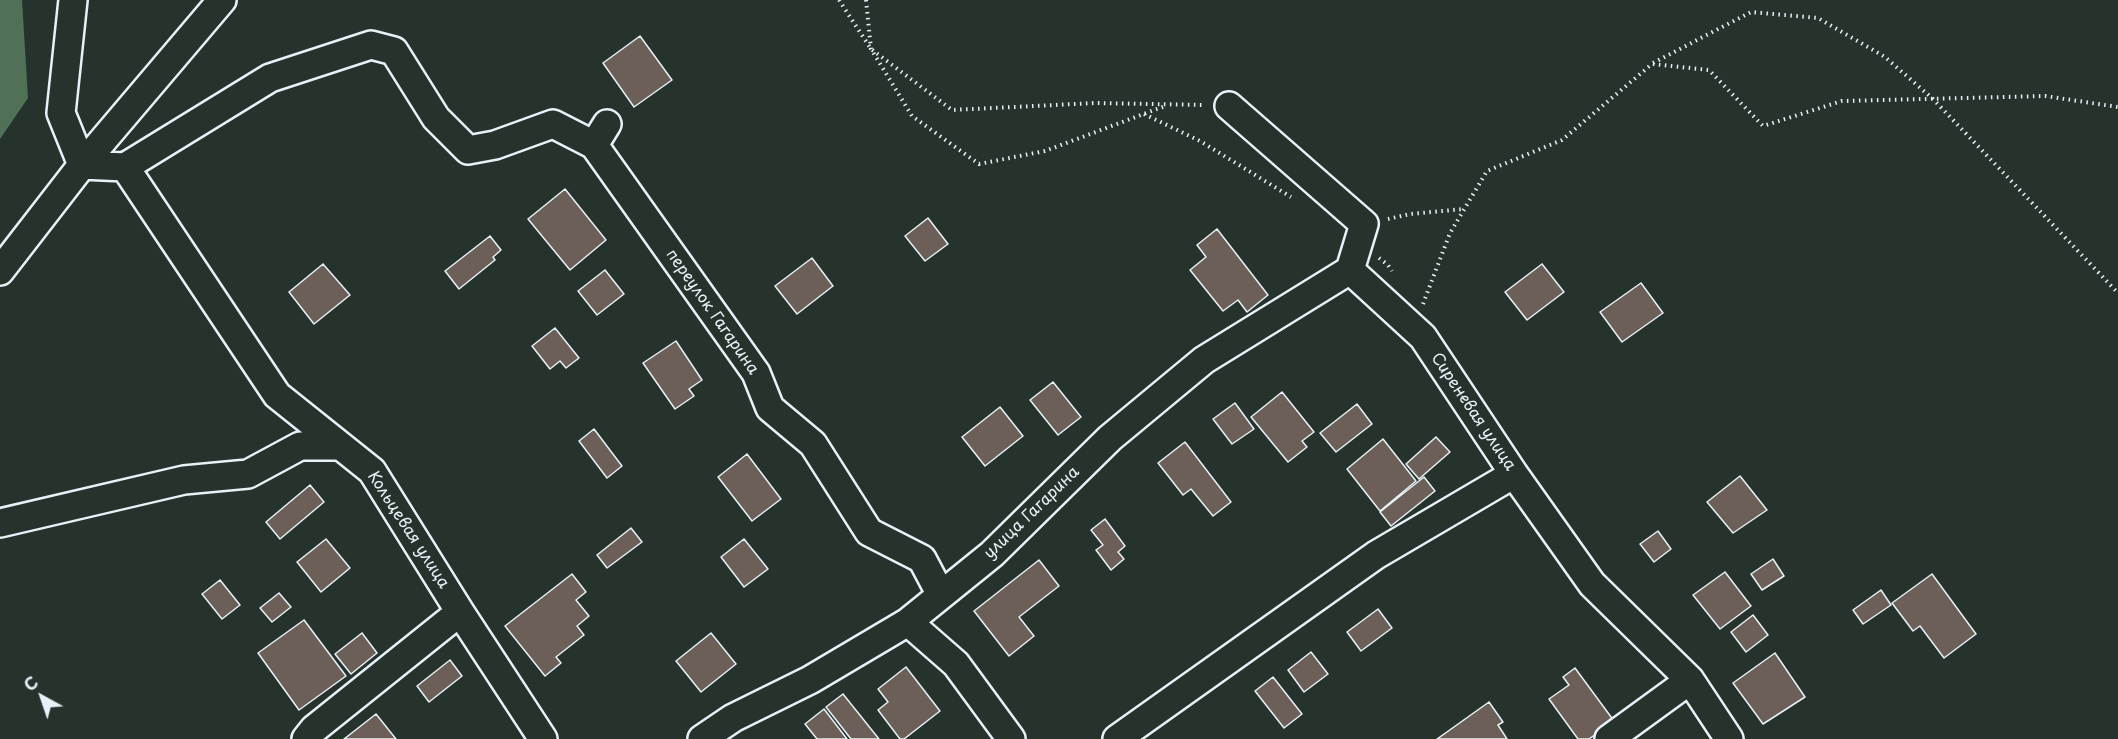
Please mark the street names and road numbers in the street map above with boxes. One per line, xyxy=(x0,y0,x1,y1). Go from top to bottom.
street label: переулок Гагарина xyxy=(662,246,762,378)
street label: Сиреневая улица xyxy=(1426,349,1520,475)
street label: улица Гагарина xyxy=(980,463,1084,563)
street label: Кольцевая улица xyxy=(363,468,453,592)

